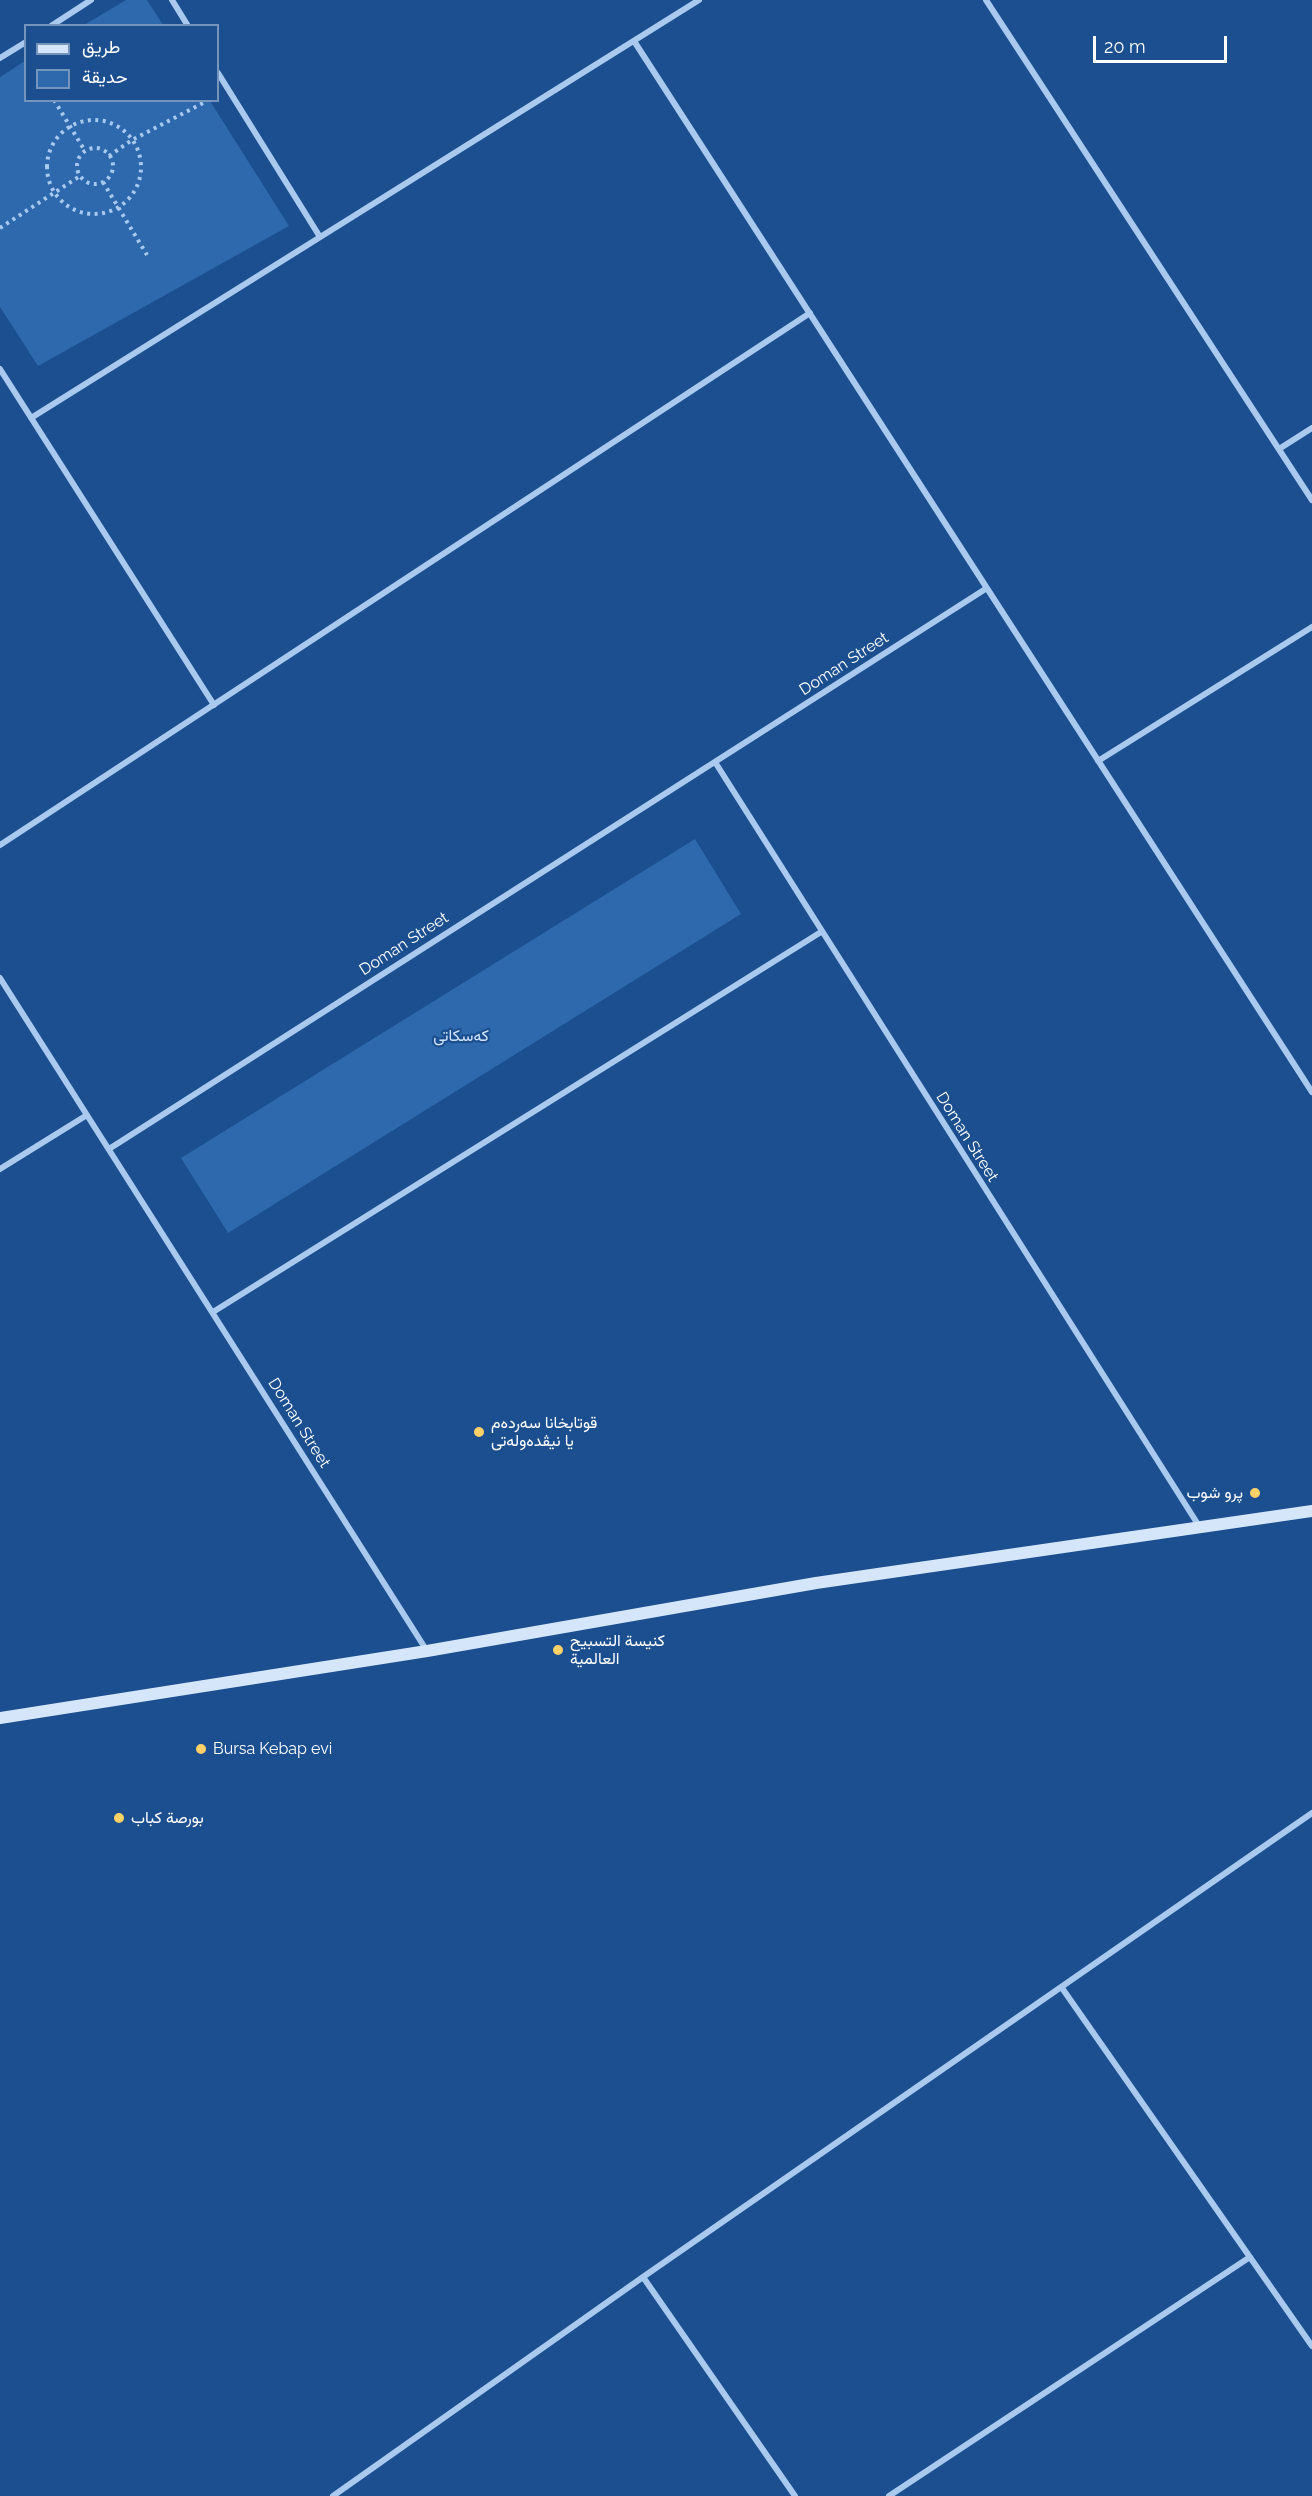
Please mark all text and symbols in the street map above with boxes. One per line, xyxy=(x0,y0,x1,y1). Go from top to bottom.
legend xyxy=(24,24,219,102)
scale bar xyxy=(1096,24,1230,62)
text: طريق xyxy=(82,36,120,57)
text: 20 m xyxy=(1104,36,1146,57)
text: حديقة xyxy=(82,66,128,87)
street label: Doman Street xyxy=(796,628,892,700)
street label: Doman Street xyxy=(356,908,452,980)
park label: کەسکاتی xyxy=(433,1026,489,1046)
street label: Doman Street xyxy=(932,1089,1002,1185)
street label: Doman Street xyxy=(264,1375,334,1471)
place label: قوتابخانا سەردەم یا نیڤدەولەتی xyxy=(491,1413,597,1451)
marker: قوتابخانا سەردەم یا نیڤدەولەتی xyxy=(472,1425,486,1439)
place label: پرو شوب xyxy=(1187,1483,1243,1503)
marker: پرو شوب xyxy=(1248,1486,1262,1500)
place label: كنيسة التسبيح العالمية xyxy=(570,1631,665,1669)
marker: كنيسة التسبيح العالمية xyxy=(551,1643,565,1657)
place label: Bursa Kebap evi xyxy=(213,1739,332,1759)
marker: Bursa Kebap evi xyxy=(194,1742,208,1756)
place label: بورصة كباب xyxy=(131,1808,204,1828)
marker: بورصة كباب xyxy=(112,1811,126,1825)

